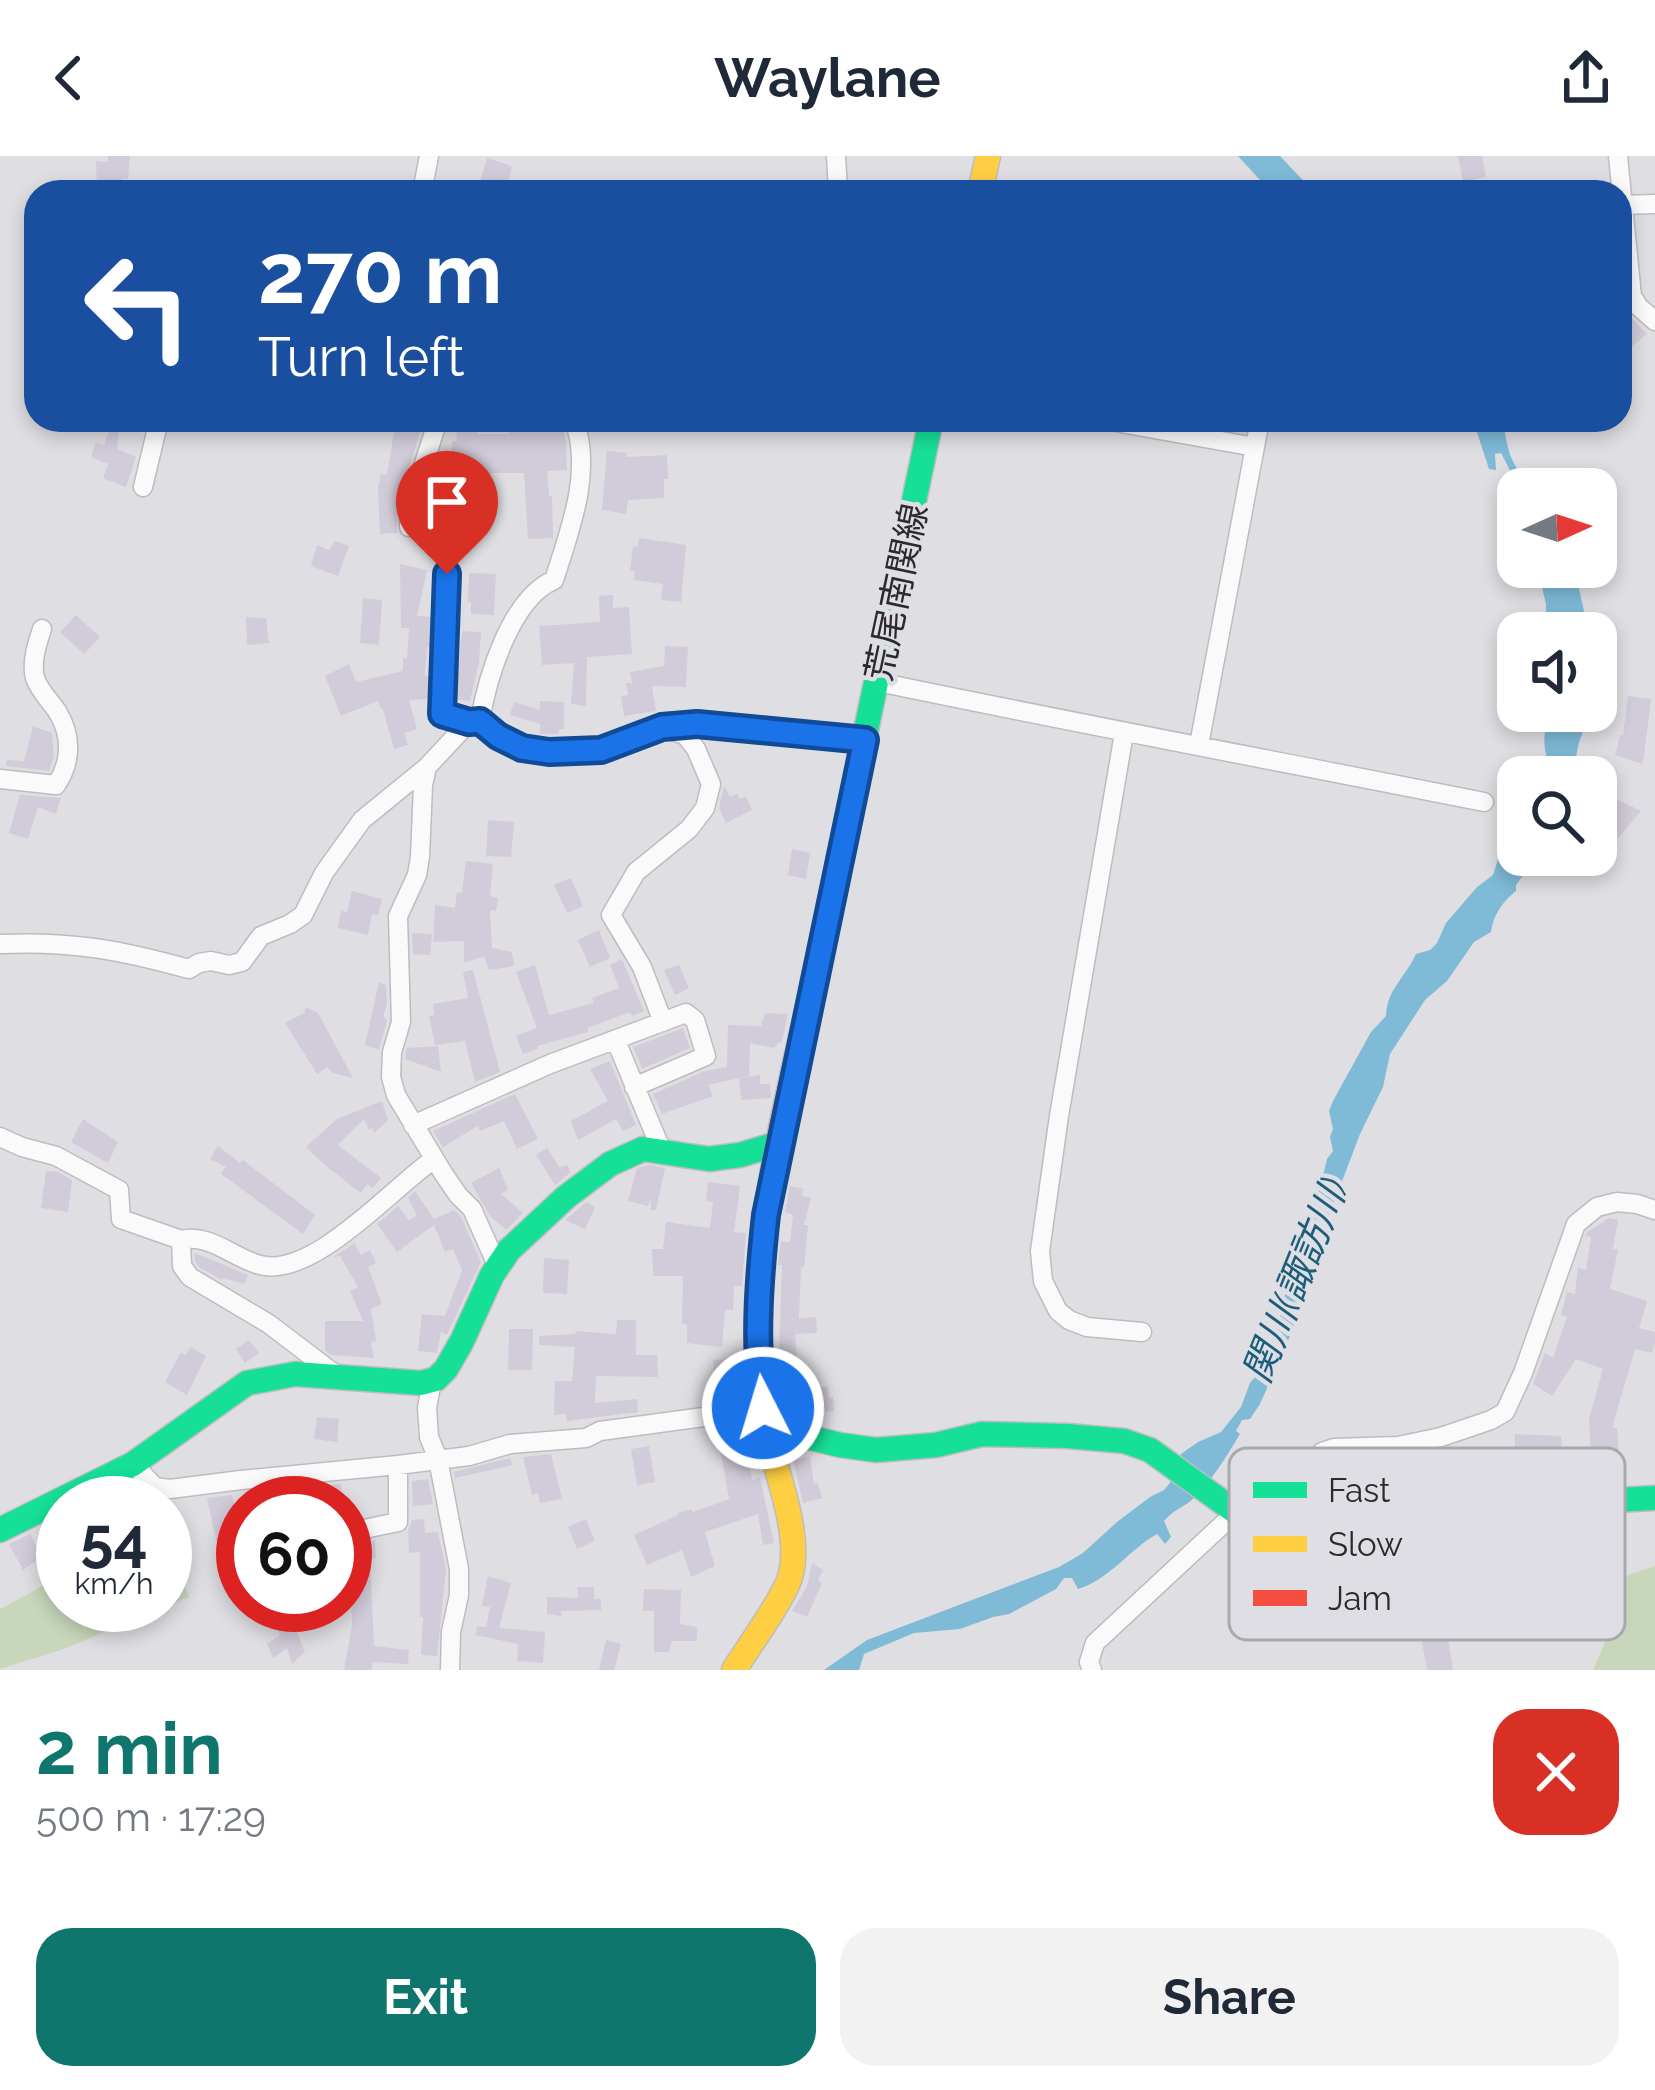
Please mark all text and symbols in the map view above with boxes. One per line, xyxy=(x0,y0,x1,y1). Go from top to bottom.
icon: back xyxy=(36,45,102,111)
icon: share xyxy=(1553,45,1619,111)
text: Waylane xyxy=(714,46,941,110)
text: 270 m xyxy=(258,224,502,323)
icon: left xyxy=(60,228,216,384)
text: Turn left xyxy=(258,325,465,389)
pin xyxy=(396,451,498,574)
north arrow xyxy=(1497,468,1617,588)
map controls xyxy=(1497,468,1617,876)
icon: arrive xyxy=(414,469,480,535)
street label: 荒尾南関線 xyxy=(857,500,935,684)
button: sound xyxy=(1497,612,1617,732)
button: search xyxy=(1497,756,1617,876)
water label: 関川(諏訪川) xyxy=(1233,1171,1357,1389)
position arrow xyxy=(700,1345,826,1471)
legend xyxy=(1229,1448,1625,1640)
text: Fast xyxy=(1328,1471,1390,1510)
speed limit sign: 60 xyxy=(216,1476,372,1632)
text: 54 xyxy=(80,1504,148,1574)
text: Slow xyxy=(1328,1525,1403,1564)
text: km/h xyxy=(74,1566,154,1601)
text: Jam xyxy=(1328,1579,1392,1618)
text: 2 min xyxy=(36,1706,223,1791)
button: close xyxy=(1493,1709,1619,1835)
text: 500 m · 17:29 xyxy=(36,1794,266,1840)
button: Exit xyxy=(36,1928,816,2066)
button: Share xyxy=(840,1928,1619,2066)

